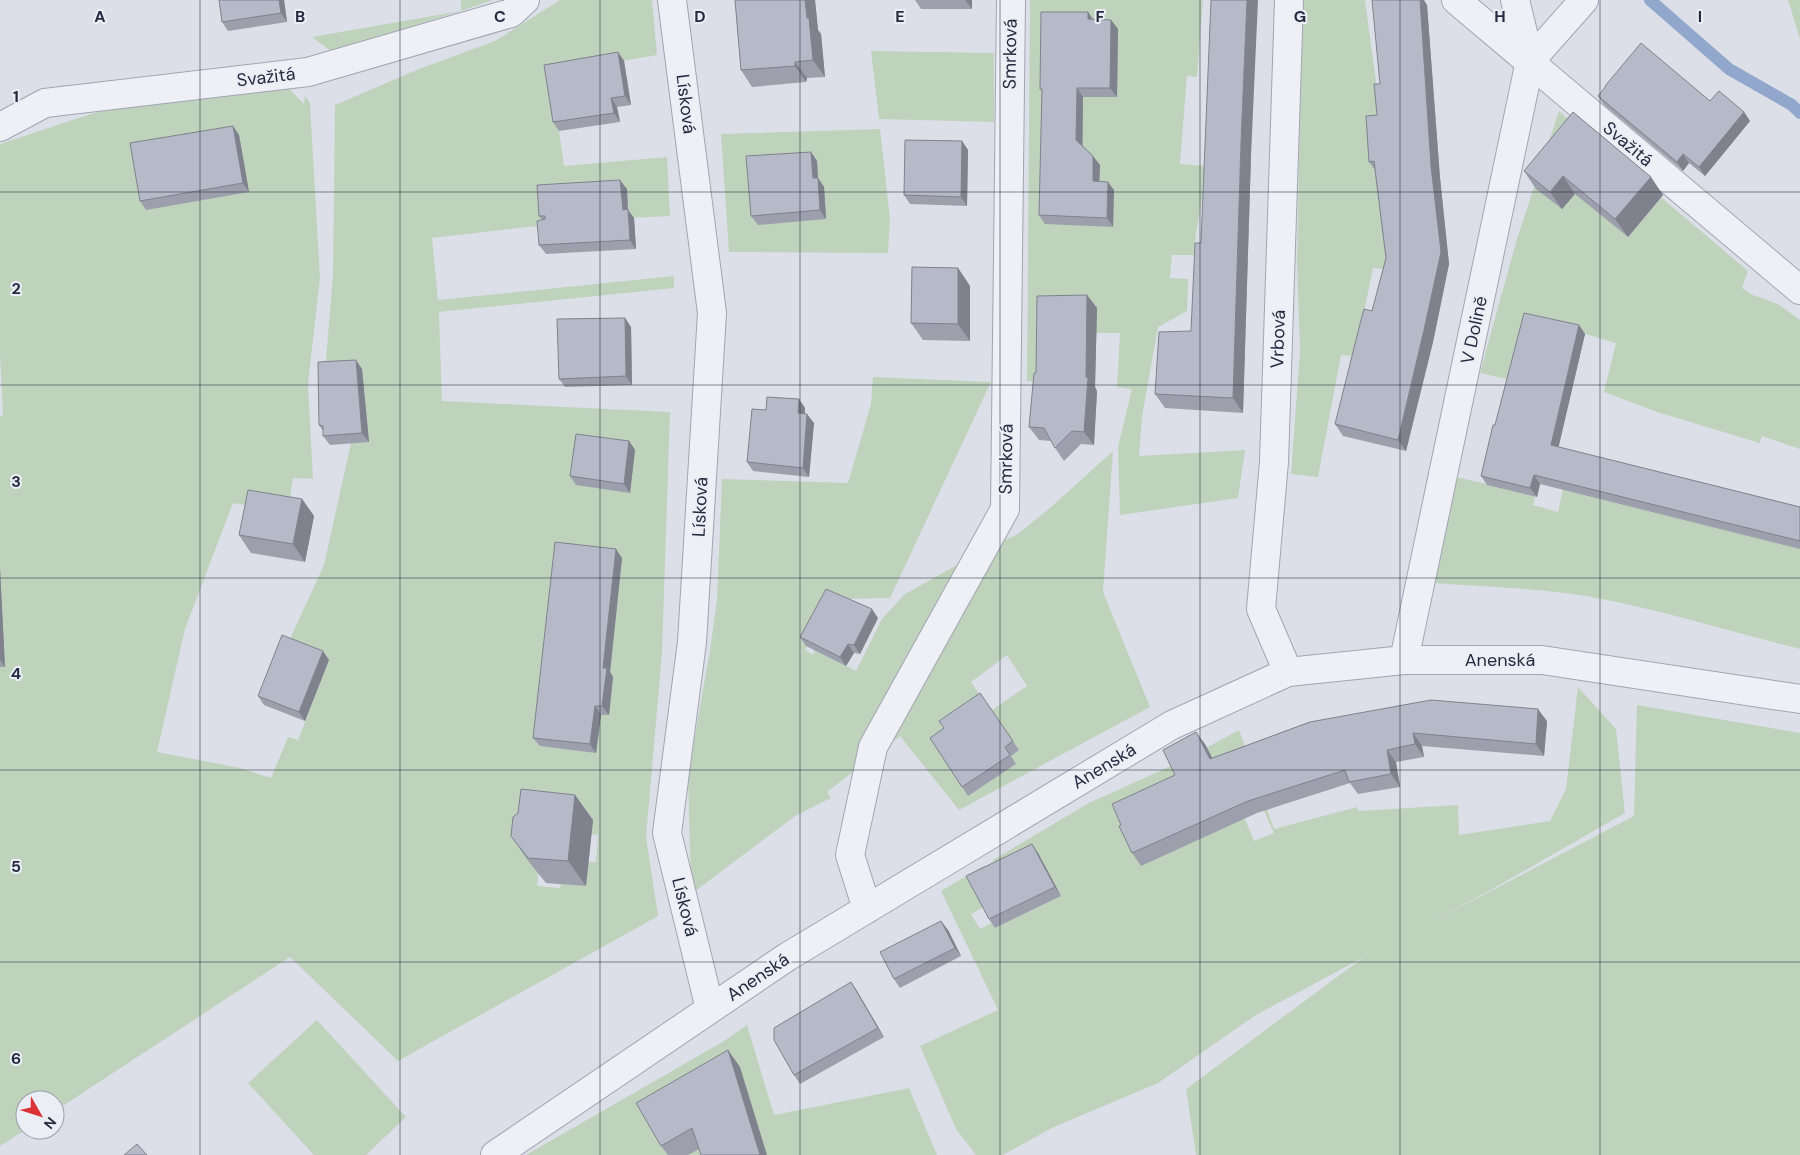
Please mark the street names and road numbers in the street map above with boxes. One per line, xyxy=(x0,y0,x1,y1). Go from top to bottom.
street label: Smrková xyxy=(997,18,1023,90)
street label: Svažitá xyxy=(235,62,297,92)
street label: Lísková xyxy=(670,73,702,135)
street label: Svažitá xyxy=(1598,116,1658,172)
street label: V Dolině xyxy=(1455,294,1493,366)
street label: Vrbová xyxy=(1265,309,1291,369)
street label: Smrková xyxy=(993,423,1019,495)
street label: Lísková xyxy=(686,476,714,538)
street label: Anenská xyxy=(1465,648,1535,672)
street label: Anenská xyxy=(1068,738,1140,794)
street label: Lísková xyxy=(666,875,704,939)
street label: Anenská xyxy=(722,947,794,1007)

